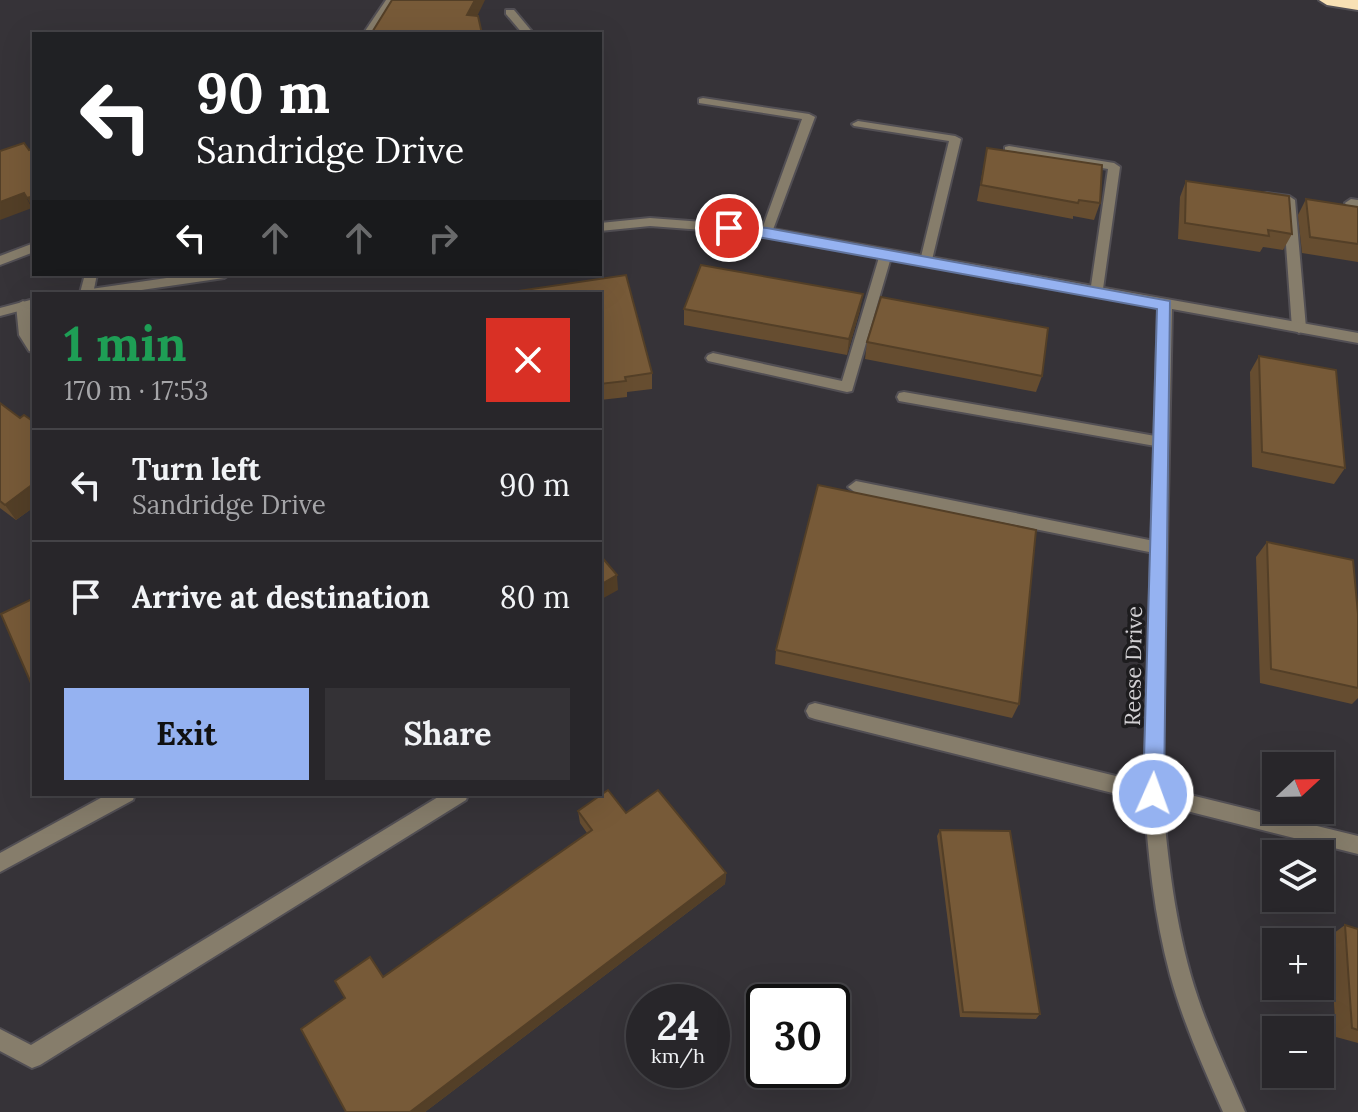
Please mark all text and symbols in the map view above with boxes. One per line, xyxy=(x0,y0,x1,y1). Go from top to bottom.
text: 90 m xyxy=(196,57,330,128)
icon: left xyxy=(64,64,168,168)
text: Sandridge Drive xyxy=(196,127,464,173)
pin xyxy=(695,194,763,262)
icon: arrive xyxy=(707,206,751,250)
icon: left xyxy=(169,216,213,260)
icon: ahead xyxy=(253,216,297,260)
icon: ahead xyxy=(337,216,381,260)
icon: right xyxy=(421,216,465,260)
text: 1 min xyxy=(64,313,187,374)
button: close xyxy=(486,318,570,402)
text: 170 m · 17:53 xyxy=(64,374,208,407)
text: Turn left xyxy=(132,450,260,488)
icon: left xyxy=(64,463,108,507)
text: 90 m xyxy=(499,466,570,504)
text: Sandridge Drive xyxy=(132,488,326,521)
icon: arrive xyxy=(64,575,108,619)
text: Arrive at destination xyxy=(132,578,430,616)
text: 80 m xyxy=(500,578,570,616)
street label: Reese Drive xyxy=(1118,606,1148,726)
button: Exit xyxy=(64,688,309,780)
button: Share xyxy=(325,688,570,780)
position arrow xyxy=(1111,752,1195,836)
north arrow xyxy=(1262,752,1334,824)
map controls xyxy=(1262,752,1334,1088)
button: layers xyxy=(1262,840,1334,912)
button: + xyxy=(1262,928,1334,1000)
speed limit sign: 30 xyxy=(746,984,850,1088)
text: 24 xyxy=(656,1000,700,1051)
button: − xyxy=(1262,1016,1334,1088)
text: km/h xyxy=(651,1043,705,1068)

